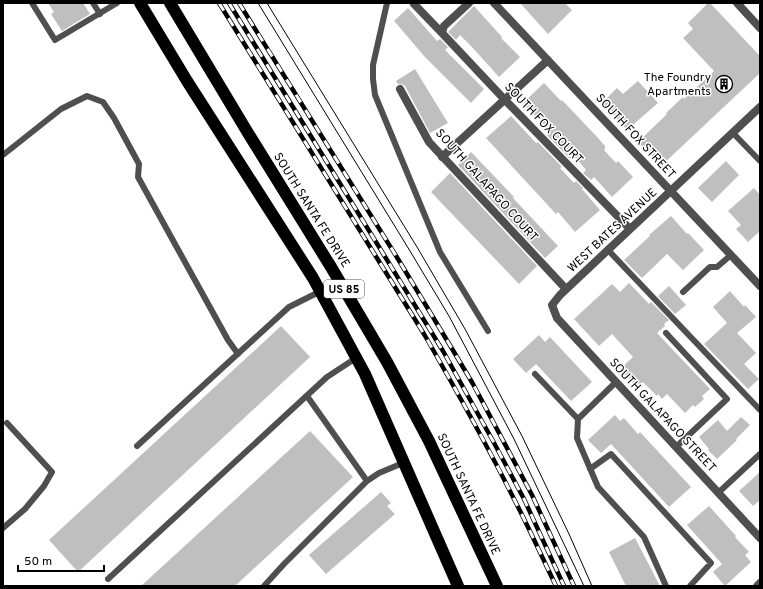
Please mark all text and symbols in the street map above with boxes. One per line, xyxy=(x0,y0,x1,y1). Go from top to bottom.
place label: The Foundry Apartments xyxy=(644,70,711,100)
building icon: The Foundry Apartments xyxy=(714,74,734,94)
street label: SOUTH FOX COURT xyxy=(500,80,586,168)
street label: SOUTH FOX STREET xyxy=(592,91,679,183)
street label: SOUTH GALAPAGO COURT xyxy=(431,126,541,245)
street label: SOUTH SANTA FE DRIVE xyxy=(269,150,353,271)
street label: WEST BATES AVENUE xyxy=(564,185,661,276)
road number: US 85 xyxy=(324,280,364,298)
street label: SOUTH GALAPAGO STREET xyxy=(605,355,719,476)
street label: SOUTH SANTA FE DRIVE xyxy=(433,431,503,558)
scale bar xyxy=(18,547,104,573)
text: 50 m xyxy=(24,554,52,570)

